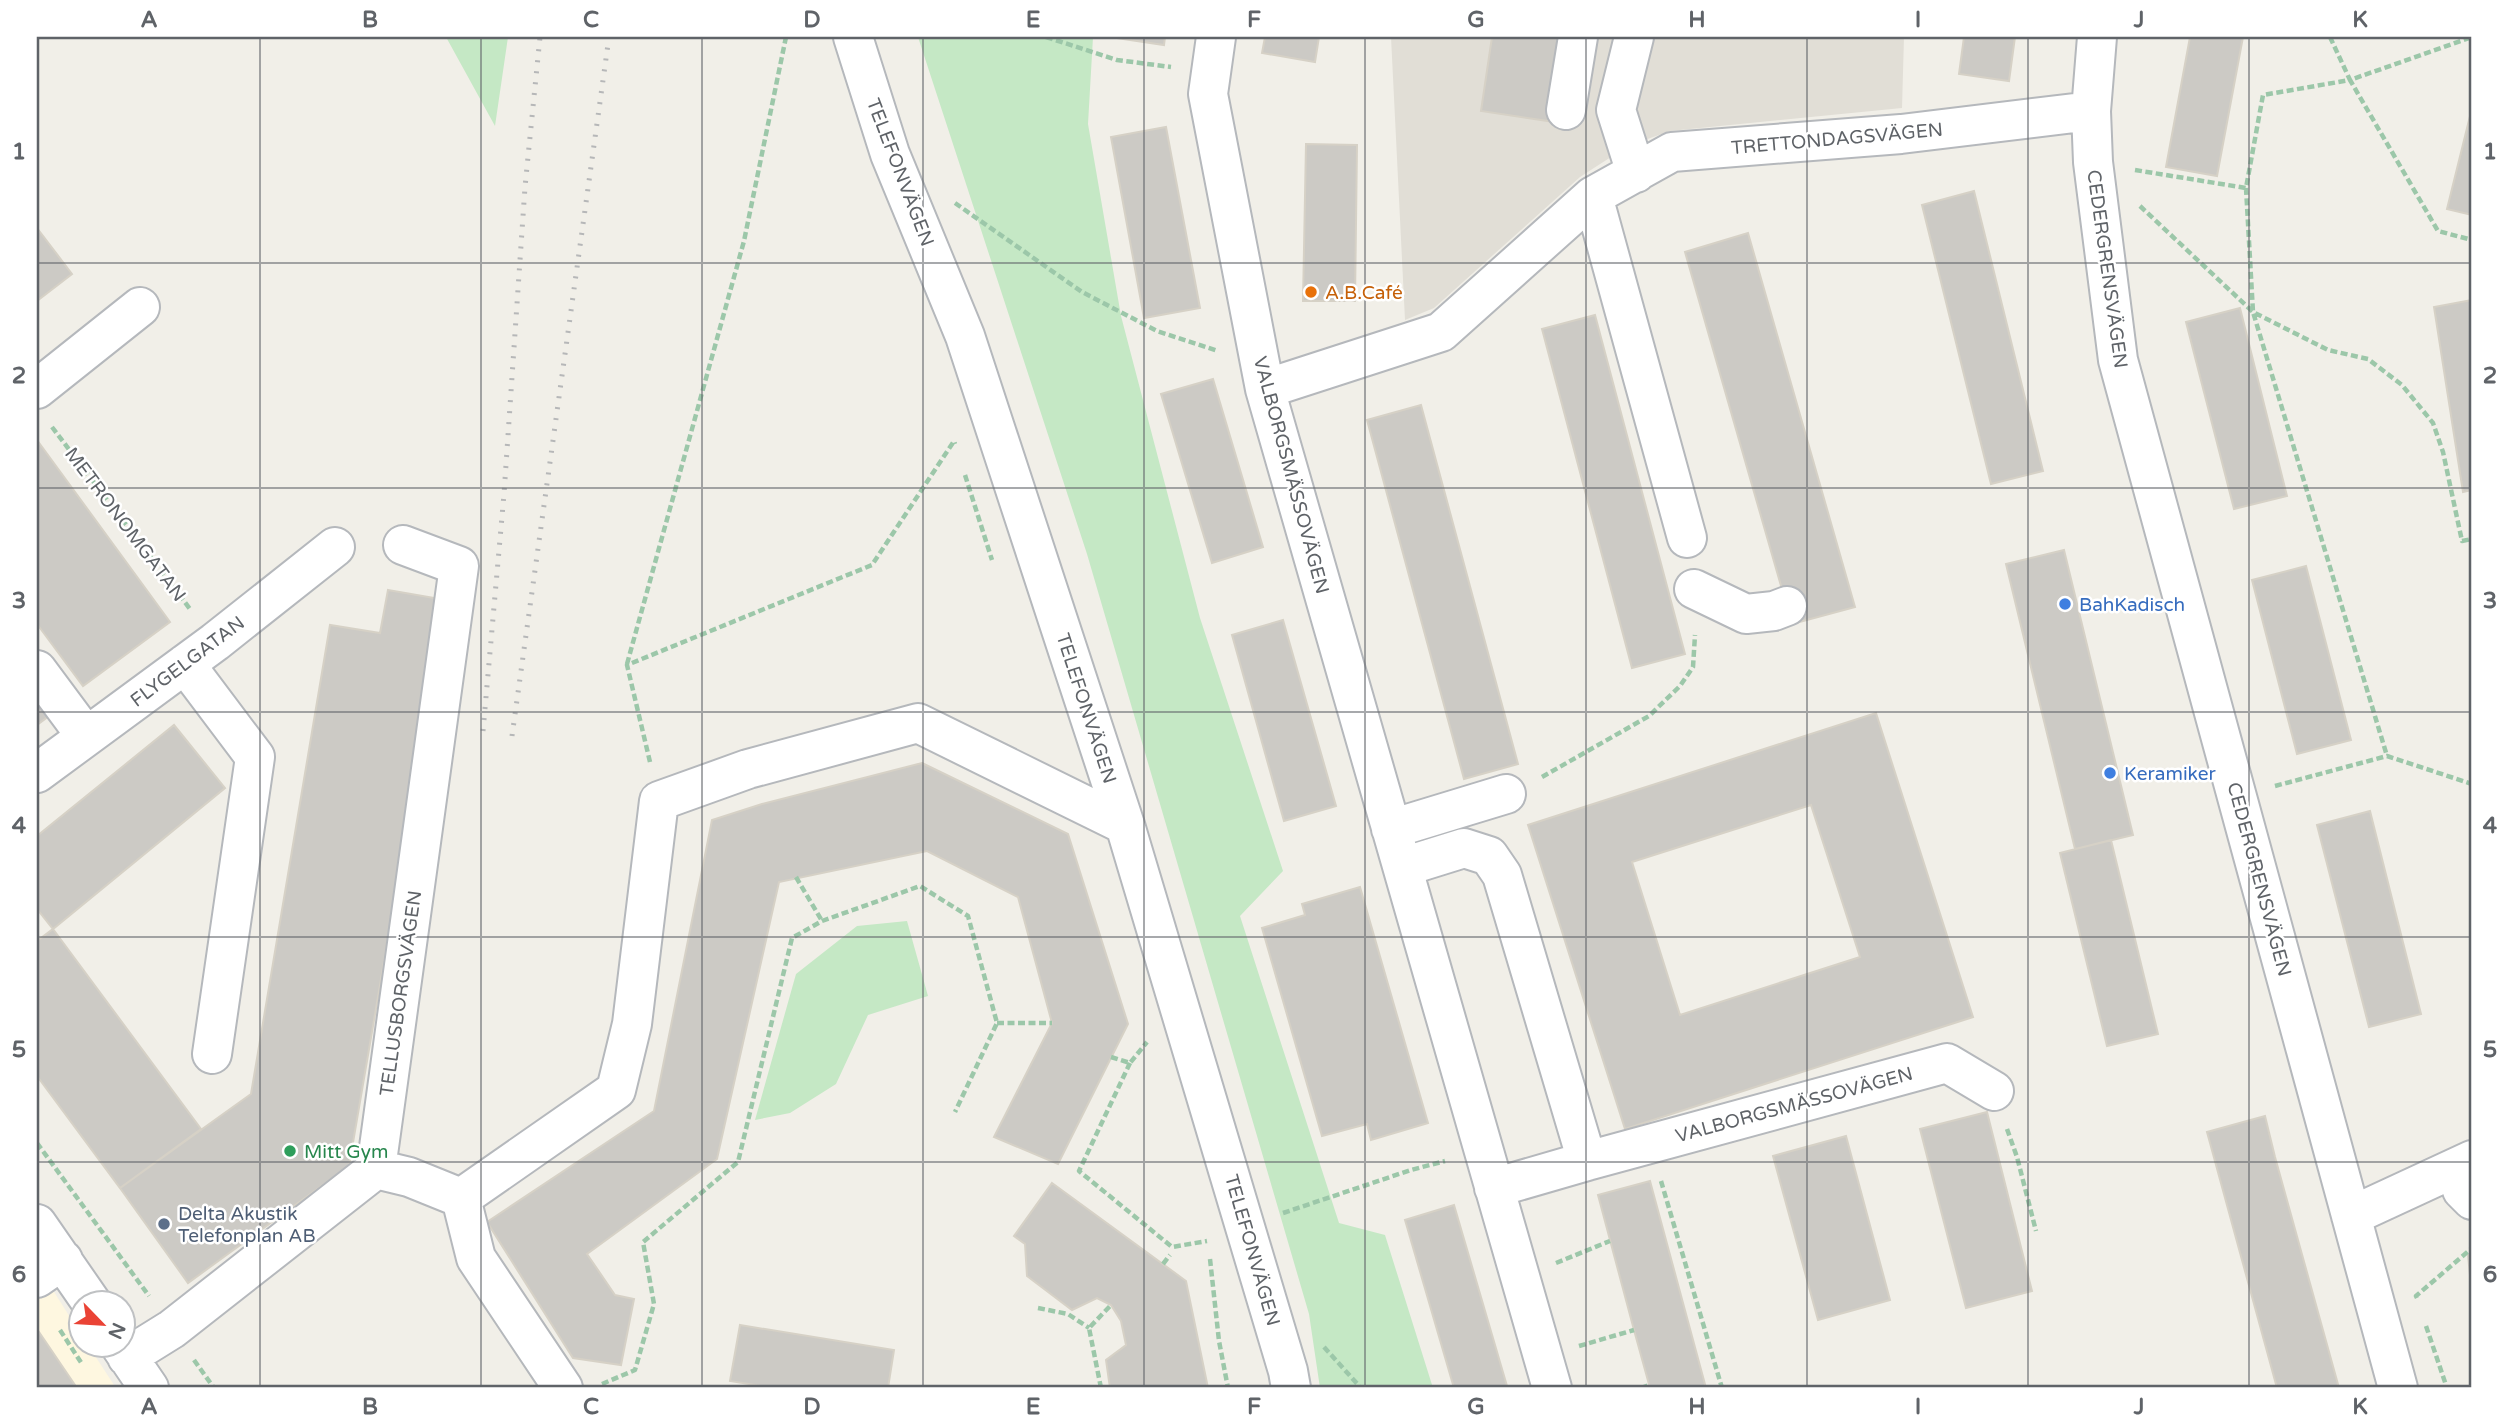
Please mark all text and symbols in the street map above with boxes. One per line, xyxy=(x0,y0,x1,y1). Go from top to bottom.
text: A xyxy=(140,6,158,34)
text: B xyxy=(362,6,378,34)
text: C xyxy=(583,6,599,34)
text: D xyxy=(803,6,821,34)
text: E xyxy=(1026,6,1040,34)
text: F xyxy=(1247,6,1261,34)
text: G xyxy=(1467,6,1485,34)
text: H xyxy=(1688,6,1706,34)
text: I xyxy=(1915,6,1921,34)
text: J xyxy=(2133,6,2144,34)
text: K xyxy=(2352,6,2368,34)
street label: TELEFONVÄGEN xyxy=(862,95,938,249)
street label: TRETTONDAGSVÄGEN xyxy=(1730,119,1944,159)
text: 1 xyxy=(12,138,26,166)
text: 1 xyxy=(2483,138,2497,166)
street label: CEDERGRENSVÄGEN xyxy=(2082,169,2132,370)
place label: A.B.Café xyxy=(1325,282,1403,304)
marker: A.B.Café xyxy=(1303,284,1319,300)
street label: VALBORGSMÄSSOVÄGEN xyxy=(1249,354,1333,596)
text: 2 xyxy=(12,362,26,390)
text: 2 xyxy=(2483,362,2497,390)
street label: METRONOMGATAN xyxy=(60,443,190,606)
text: 3 xyxy=(12,587,26,615)
text: 3 xyxy=(2483,587,2497,615)
place label: BahKadisch xyxy=(2079,594,2185,616)
marker: BahKadisch xyxy=(2057,596,2073,612)
street label: FLYGELGATAN xyxy=(126,612,249,712)
street label: TELEFONVÄGEN xyxy=(1051,630,1121,786)
place label: Keramiker xyxy=(2124,763,2217,785)
marker: Keramiker xyxy=(2102,765,2118,781)
street label: CEDERGRENSVÄGEN xyxy=(2223,780,2296,979)
text: 4 xyxy=(12,812,27,840)
text: 4 xyxy=(2483,812,2498,840)
street label: TELLUSBORGSVÄGEN xyxy=(376,889,426,1097)
text: 5 xyxy=(12,1036,26,1064)
text: 5 xyxy=(2483,1036,2497,1064)
street label: VALBORGSMÄSSOVÄGEN xyxy=(1673,1063,1915,1147)
place label: Mitt Gym xyxy=(304,1141,388,1163)
marker: Mitt Gym xyxy=(282,1143,298,1159)
street label: TELEFONVÄGEN xyxy=(1220,1172,1284,1329)
place label: Delta Akustik Telefonplan AB xyxy=(178,1203,316,1247)
marker: Delta Akustik Telefonplan AB xyxy=(156,1216,172,1232)
text: 6 xyxy=(12,1261,26,1289)
text: 6 xyxy=(2483,1261,2497,1289)
north arrow xyxy=(66,1288,136,1358)
text: N xyxy=(103,1319,130,1342)
text: A xyxy=(140,1393,158,1421)
text: B xyxy=(362,1393,378,1421)
text: C xyxy=(583,1393,599,1421)
text: D xyxy=(803,1393,821,1421)
text: E xyxy=(1026,1393,1040,1421)
text: F xyxy=(1247,1393,1261,1421)
text: G xyxy=(1467,1393,1485,1421)
text: H xyxy=(1688,1393,1706,1421)
text: I xyxy=(1915,1393,1921,1421)
text: J xyxy=(2133,1393,2144,1421)
text: K xyxy=(2352,1393,2368,1421)

